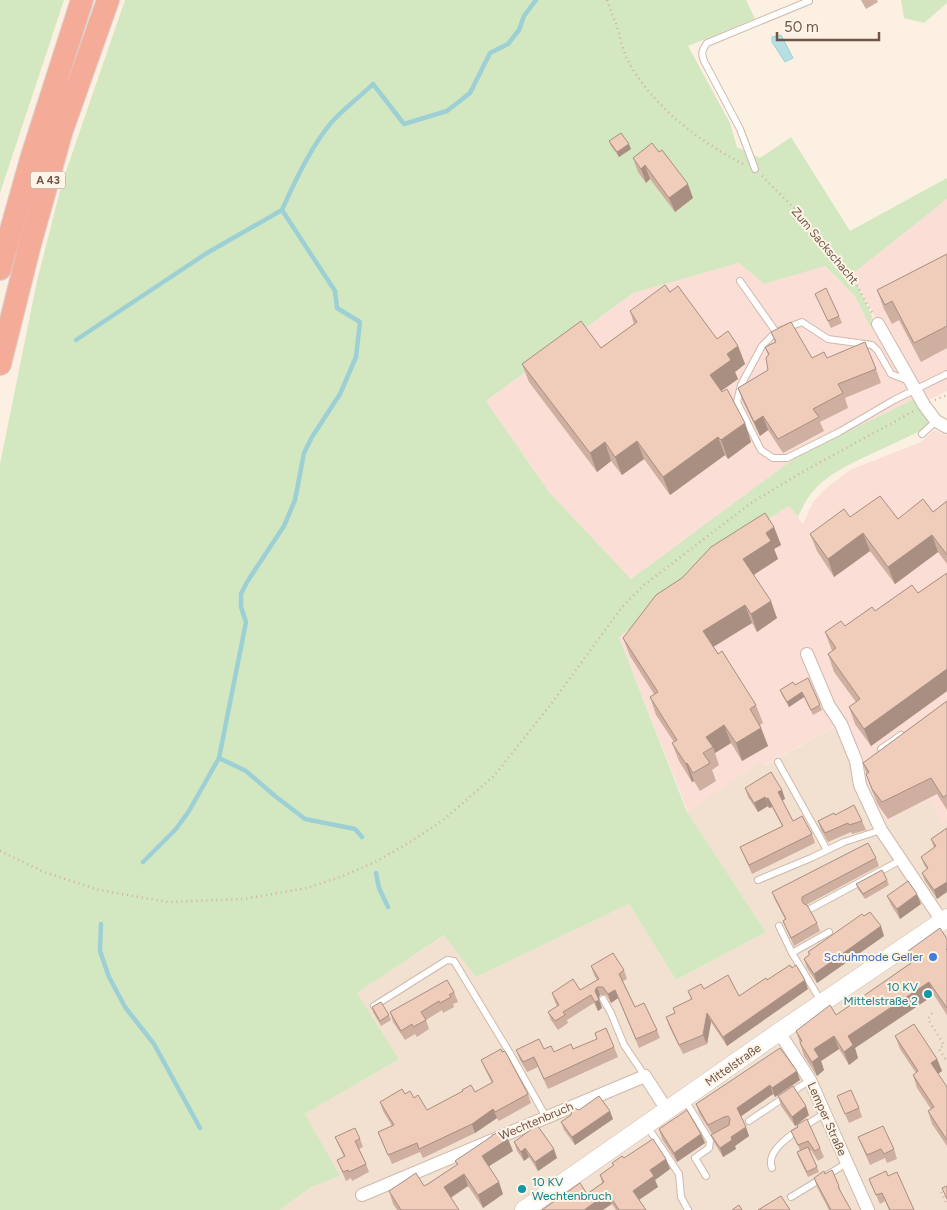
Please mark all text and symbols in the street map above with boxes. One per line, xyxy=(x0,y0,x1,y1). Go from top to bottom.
scale bar xyxy=(777,10,880,42)
text: 50 m xyxy=(784,18,819,36)
road number: A 43 xyxy=(30,172,66,188)
street label: Zum Sackschacht xyxy=(789,205,862,288)
place label: Schuhmode Geller xyxy=(824,950,923,964)
marker: Schuhmode Geller xyxy=(927,951,939,963)
place label: 10 KV Mittelstraße 2 xyxy=(844,980,919,1008)
marker: 10 KV Mittelstraße 2 xyxy=(922,988,934,1000)
street label: Mittelstraße xyxy=(702,1040,764,1089)
street label: Lemper Straße xyxy=(805,1080,850,1158)
street label: Wechtenbruch xyxy=(497,1099,576,1143)
place label: 10 KV Wechtenbruch xyxy=(532,1175,612,1203)
marker: 10 KV Wechtenbruch xyxy=(516,1183,528,1195)

